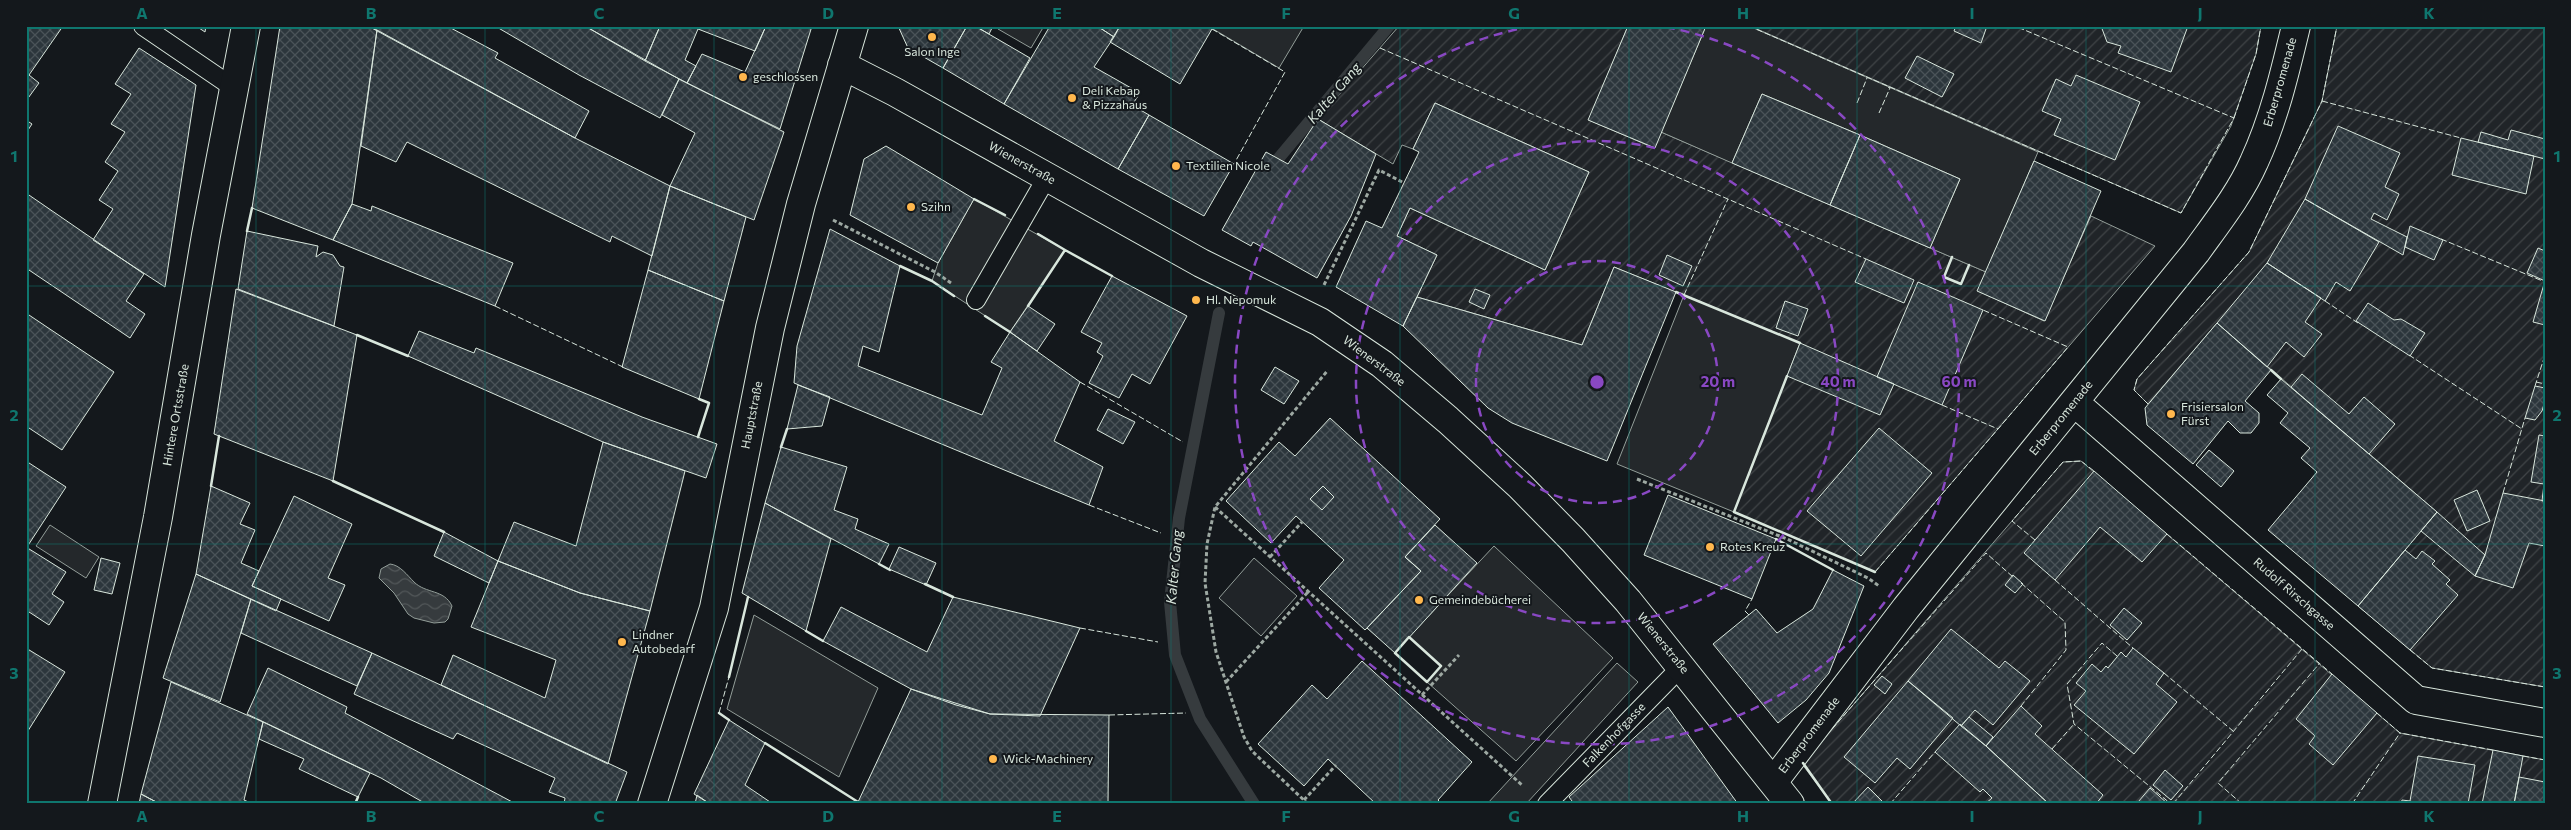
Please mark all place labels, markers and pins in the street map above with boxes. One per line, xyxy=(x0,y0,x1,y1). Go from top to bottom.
marker: Salon Inge xyxy=(926,31,938,43)
place label: Salon Inge xyxy=(904,44,960,58)
place label: geschlossen xyxy=(753,69,818,83)
marker: geschlossen xyxy=(737,71,749,83)
place label: Deli Kebap & Pizzahaus xyxy=(1082,83,1147,111)
marker: Deli Kebap & Pizzahaus xyxy=(1066,92,1078,104)
place label: Textilien Nicole xyxy=(1186,158,1270,172)
marker: Textilien Nicole xyxy=(1170,160,1182,172)
place label: Szihn xyxy=(921,199,951,213)
marker: Szihn xyxy=(905,201,917,213)
place label: Hl. Nepomuk xyxy=(1206,292,1277,306)
marker: Hl. Nepomuk xyxy=(1190,294,1202,306)
centre of rings xyxy=(1588,373,1606,391)
place label: Frisiersalon Fürst xyxy=(2181,399,2244,427)
marker: Frisiersalon Fürst xyxy=(2165,408,2177,420)
place label: Rotes Kreuz xyxy=(1720,539,1785,553)
marker: Rotes Kreuz xyxy=(1704,541,1716,553)
place label: Gemeindebücherei xyxy=(1429,592,1531,606)
marker: Gemeindebücherei xyxy=(1413,594,1425,606)
place label: Lindner Autobedarf xyxy=(632,627,695,655)
marker: Lindner Autobedarf xyxy=(616,636,628,648)
place label: Wick-Machinery xyxy=(1003,751,1093,765)
marker: Wick-Machinery xyxy=(987,753,999,765)

